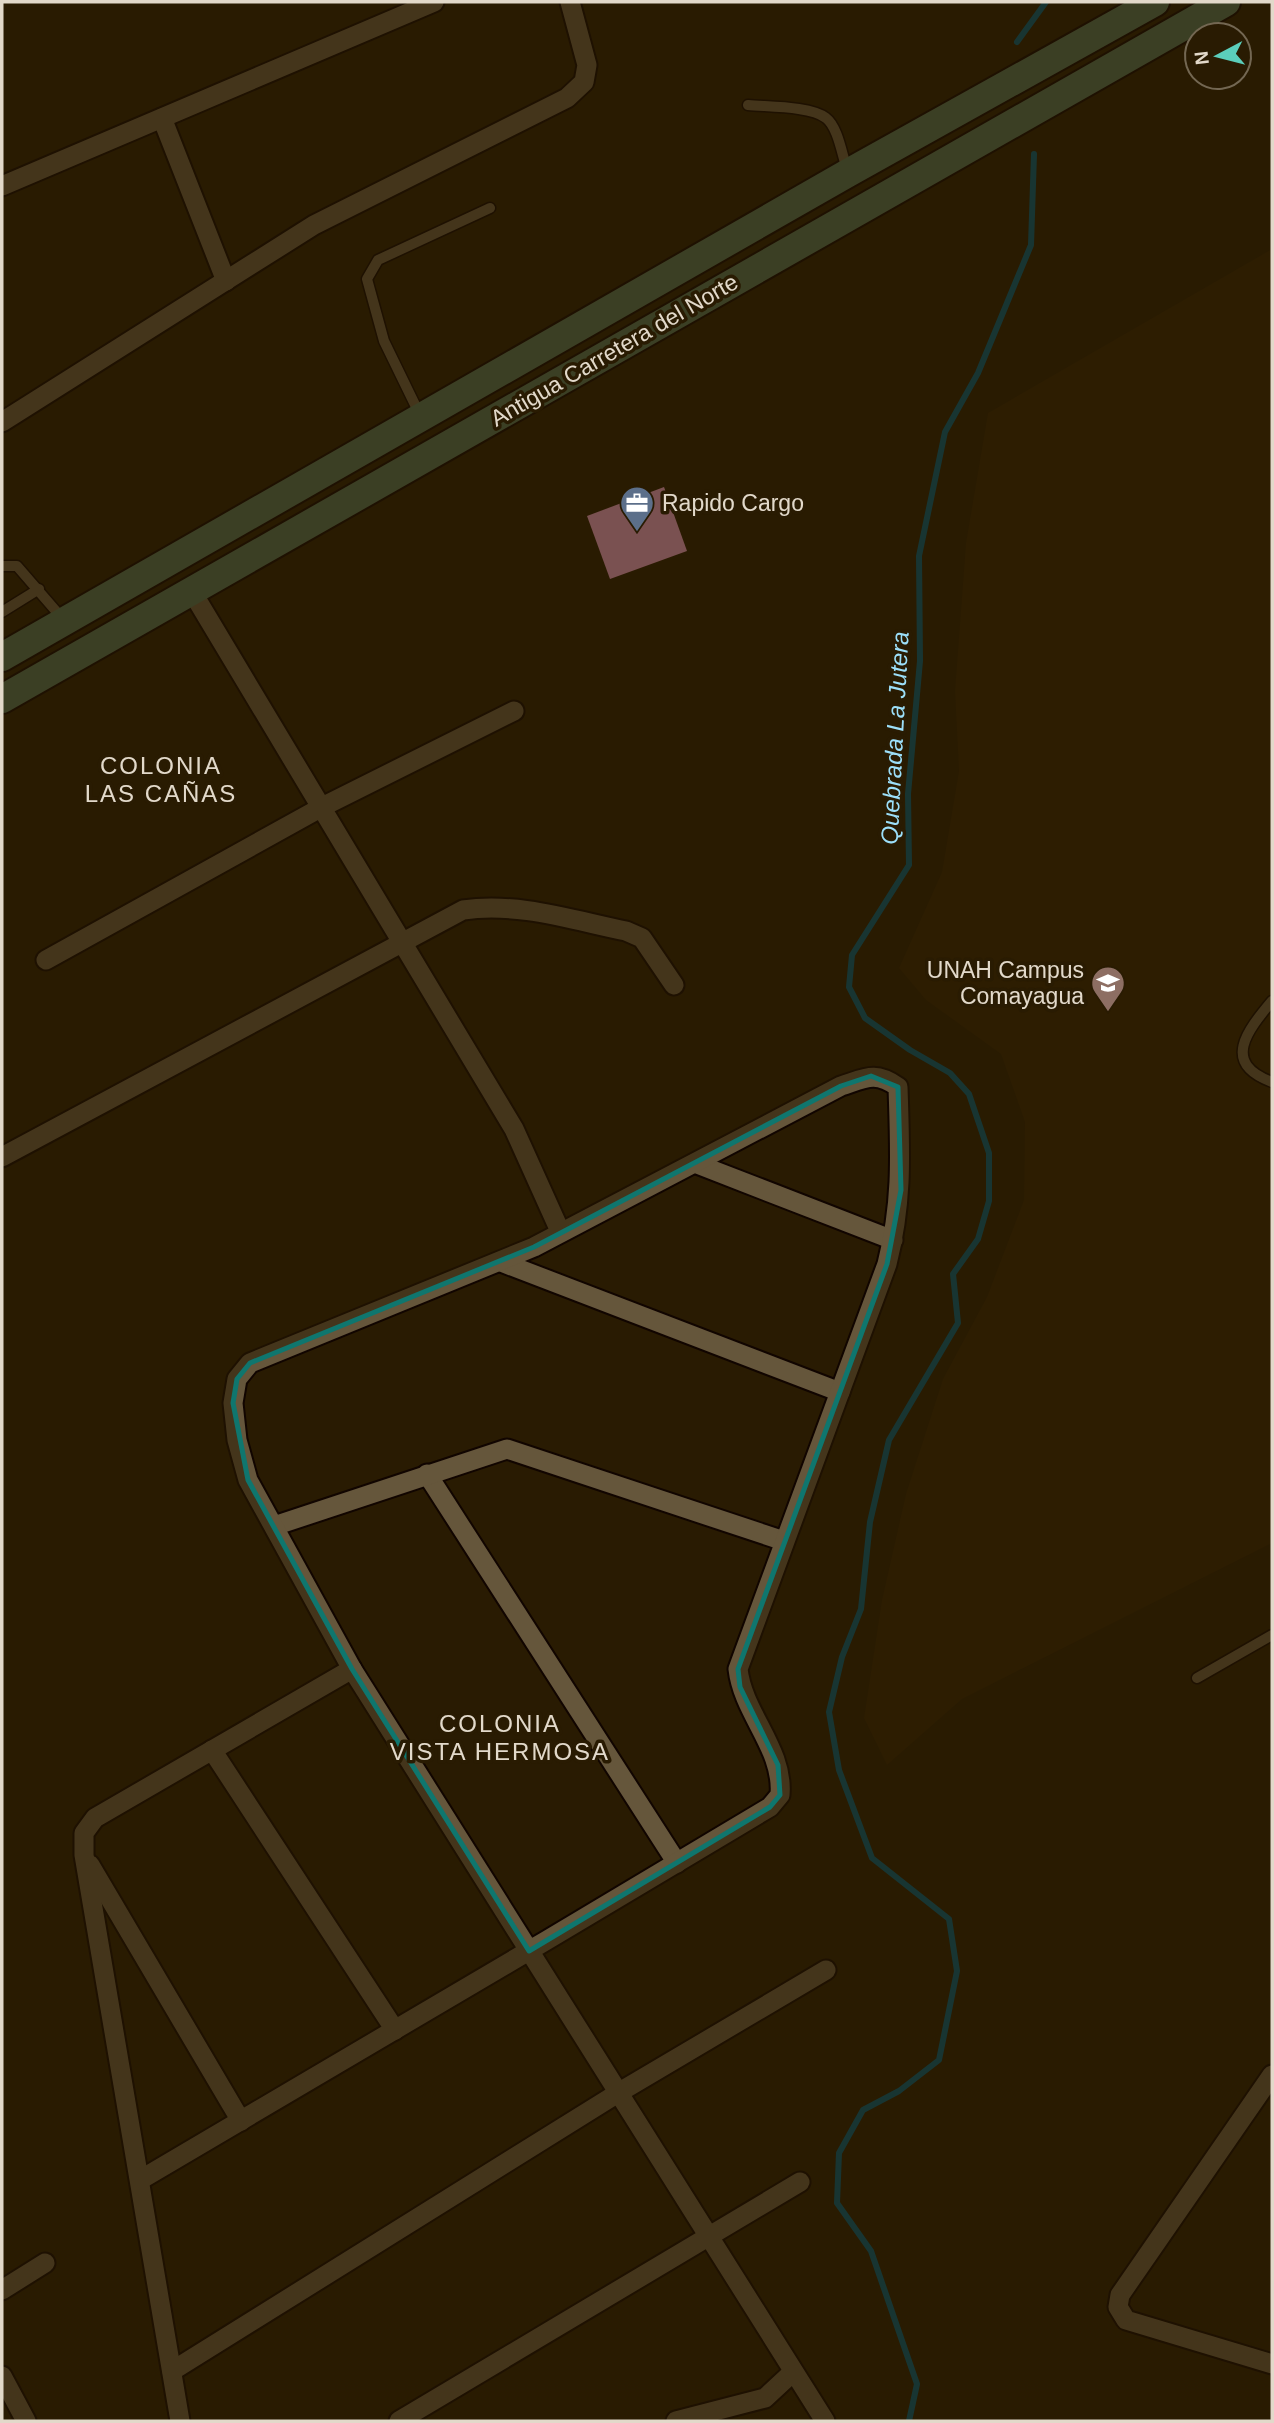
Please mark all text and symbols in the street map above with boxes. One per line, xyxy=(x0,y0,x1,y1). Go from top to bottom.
north arrow xyxy=(1183,21,1253,91)
text: N xyxy=(1190,50,1213,66)
street label: Antigua Carretera del Norte xyxy=(486,268,742,432)
office icon: Rapido Cargo xyxy=(618,484,656,533)
place label: Rapido Cargo xyxy=(662,490,804,516)
water label: Quebrada La Jutera xyxy=(875,631,914,845)
district label: COLONIA LAS CAÑAS xyxy=(85,752,237,807)
place label: UNAH Campus Comayagua xyxy=(927,957,1084,1009)
school or university icon: UNAH Campus Comayagua xyxy=(1089,964,1127,1013)
district label: COLONIA VISTA HERMOSA xyxy=(390,1710,610,1765)

